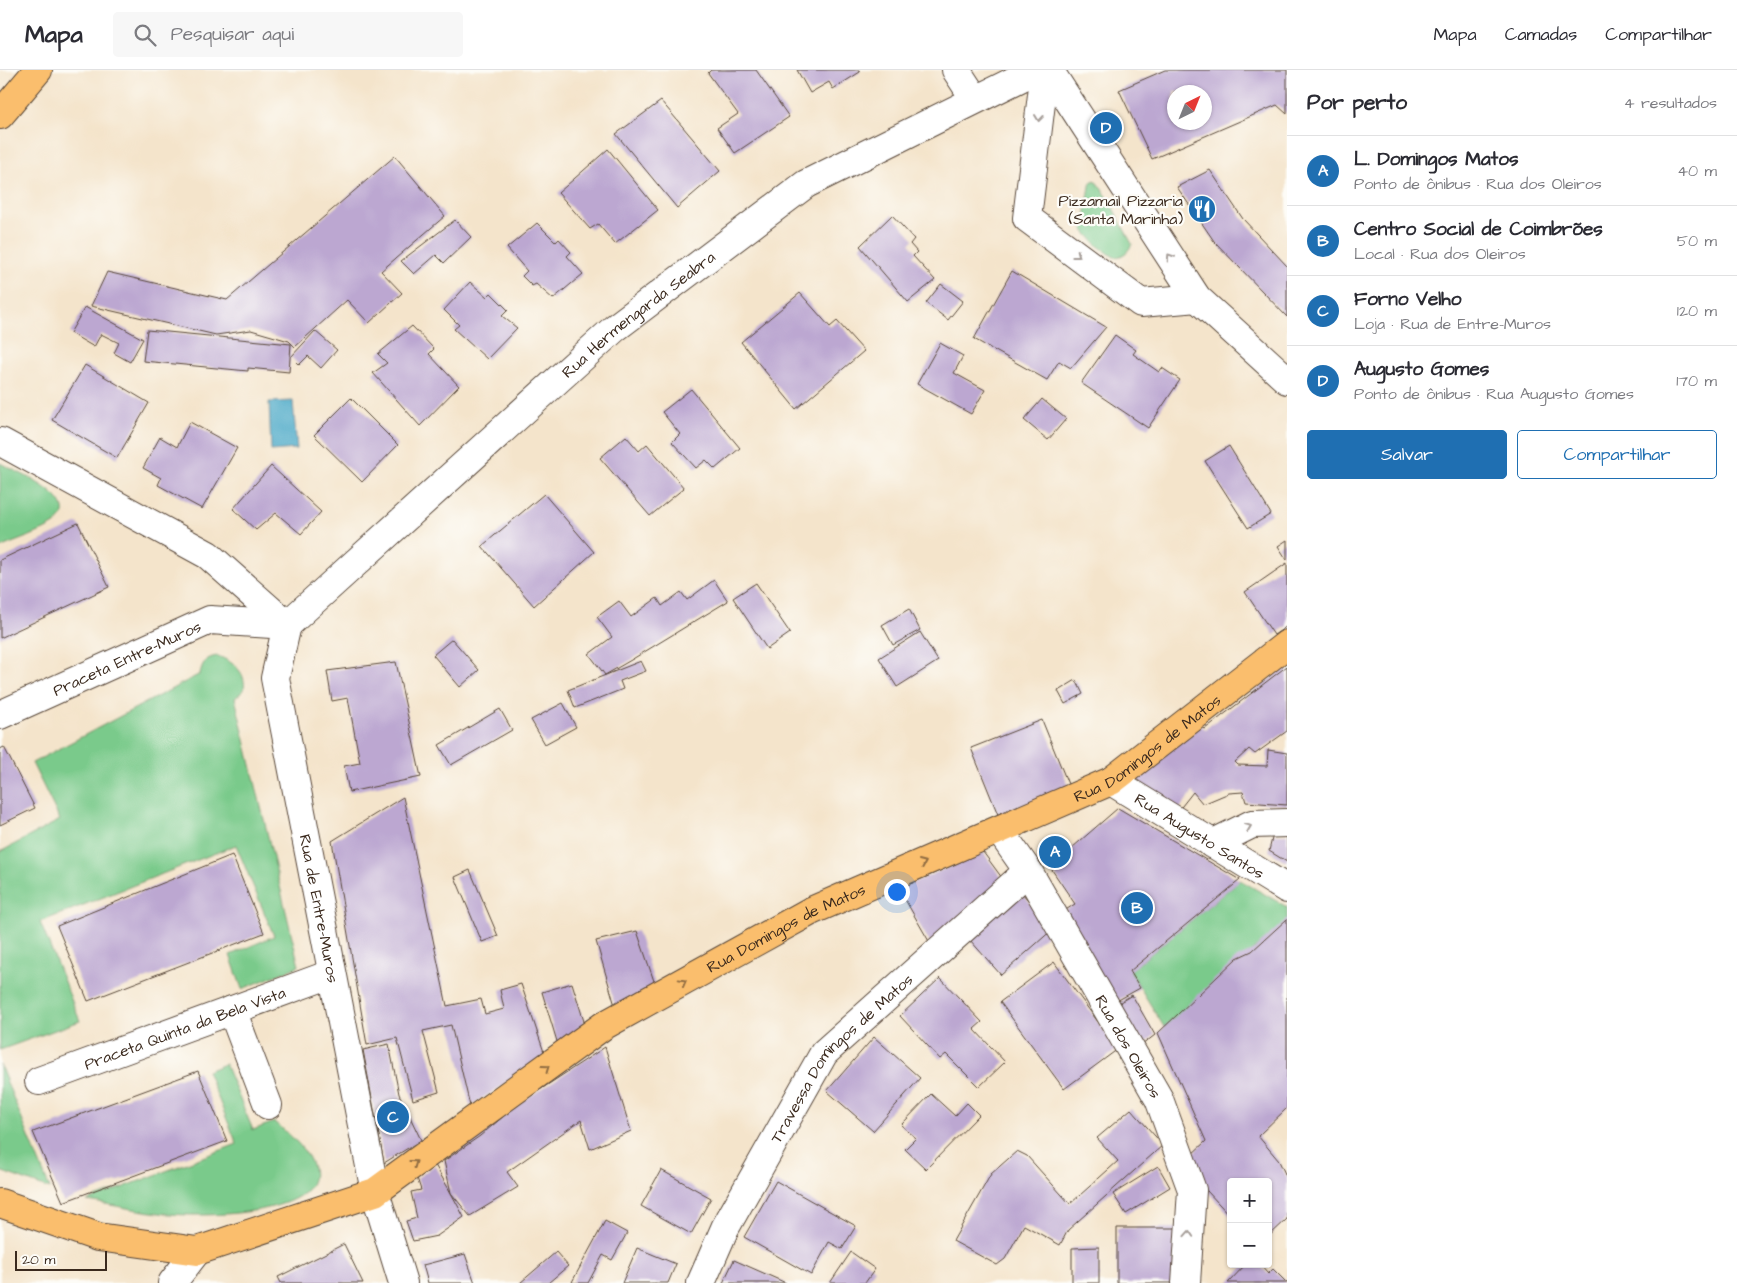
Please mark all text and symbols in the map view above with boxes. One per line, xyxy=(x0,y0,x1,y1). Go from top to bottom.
search box xyxy=(113,12,463,57)
text: Mapa xyxy=(25,18,83,52)
icon: search xyxy=(131,21,159,49)
text: Pesquisar aqui xyxy=(171,21,294,48)
text: Mapa xyxy=(1433,22,1477,47)
text: Camadas xyxy=(1505,22,1577,47)
text: Compartilhar xyxy=(1605,22,1712,47)
north arrow xyxy=(1167,85,1212,130)
text: Por perto xyxy=(1307,88,1407,117)
text: 4 resultados xyxy=(1624,92,1717,114)
pin: D xyxy=(1090,109,1122,147)
one-way arrow xyxy=(1034,115,1045,123)
text: L. Domingos Matos xyxy=(1354,146,1519,173)
text: A xyxy=(1318,160,1328,182)
text: 40 m xyxy=(1677,160,1717,182)
text: Ponto de ônibus · Rua dos Oleiros xyxy=(1354,173,1602,195)
place label: Pizzamail Pizzaria (Santa Marinha) xyxy=(1058,190,1183,230)
restaurant icon: Pizzamail Pizzaria (Santa Marinha) xyxy=(1187,194,1217,224)
text: Centro Social de Coimbrões xyxy=(1354,216,1603,243)
text: B xyxy=(1317,230,1329,252)
text: 50 m xyxy=(1677,230,1717,252)
text: Local · Rua dos Oleiros xyxy=(1354,243,1526,265)
street label: Rua Hermengarda Seabra xyxy=(557,246,720,383)
one-way arrow xyxy=(1071,250,1080,258)
one-way arrow xyxy=(1167,253,1177,262)
text: Forno Velho xyxy=(1354,286,1461,313)
text: C xyxy=(1317,300,1329,322)
text: 120 m xyxy=(1677,300,1717,322)
text: Loja · Rua de Entre-Muros xyxy=(1354,313,1551,335)
text: Augusto Gomes xyxy=(1354,356,1489,383)
text: D xyxy=(1318,370,1328,392)
text: 170 m xyxy=(1676,370,1717,392)
text: Ponto de ônibus · Rua Augusto Gomes xyxy=(1354,383,1634,405)
button: Salvar xyxy=(1307,430,1507,479)
button: Compartilhar xyxy=(1517,430,1717,479)
street label: Praceta Entre-Muros xyxy=(49,616,205,702)
street label: Rua Domingos de Matos xyxy=(1070,689,1226,808)
street label: Rua Augusto Santos xyxy=(1130,788,1268,884)
one-way arrow xyxy=(1243,823,1252,833)
street label: Rua de Entre-Muros xyxy=(294,832,344,985)
pin: A xyxy=(1039,833,1071,871)
one-way arrow xyxy=(918,859,927,870)
street label: Rua Domingos de Matos xyxy=(703,879,869,979)
your location xyxy=(884,879,910,905)
pin: B xyxy=(1121,889,1153,927)
street label: Travessa Domingos de Matos xyxy=(765,969,918,1147)
one-way arrow xyxy=(678,978,687,988)
street label: Praceta Quinta da Bela Vista xyxy=(81,982,289,1076)
street label: Rua dos Oleiros xyxy=(1089,991,1166,1103)
one-way arrow xyxy=(540,1065,550,1074)
pin: C xyxy=(377,1098,409,1136)
one-way arrow xyxy=(408,1160,418,1169)
map controls xyxy=(1227,1178,1272,1268)
button: + xyxy=(1227,1178,1272,1223)
button: − xyxy=(1227,1223,1272,1268)
one-way arrow xyxy=(1184,1230,1195,1238)
scale bar xyxy=(15,1248,108,1271)
text: 20 m xyxy=(22,1250,55,1270)

